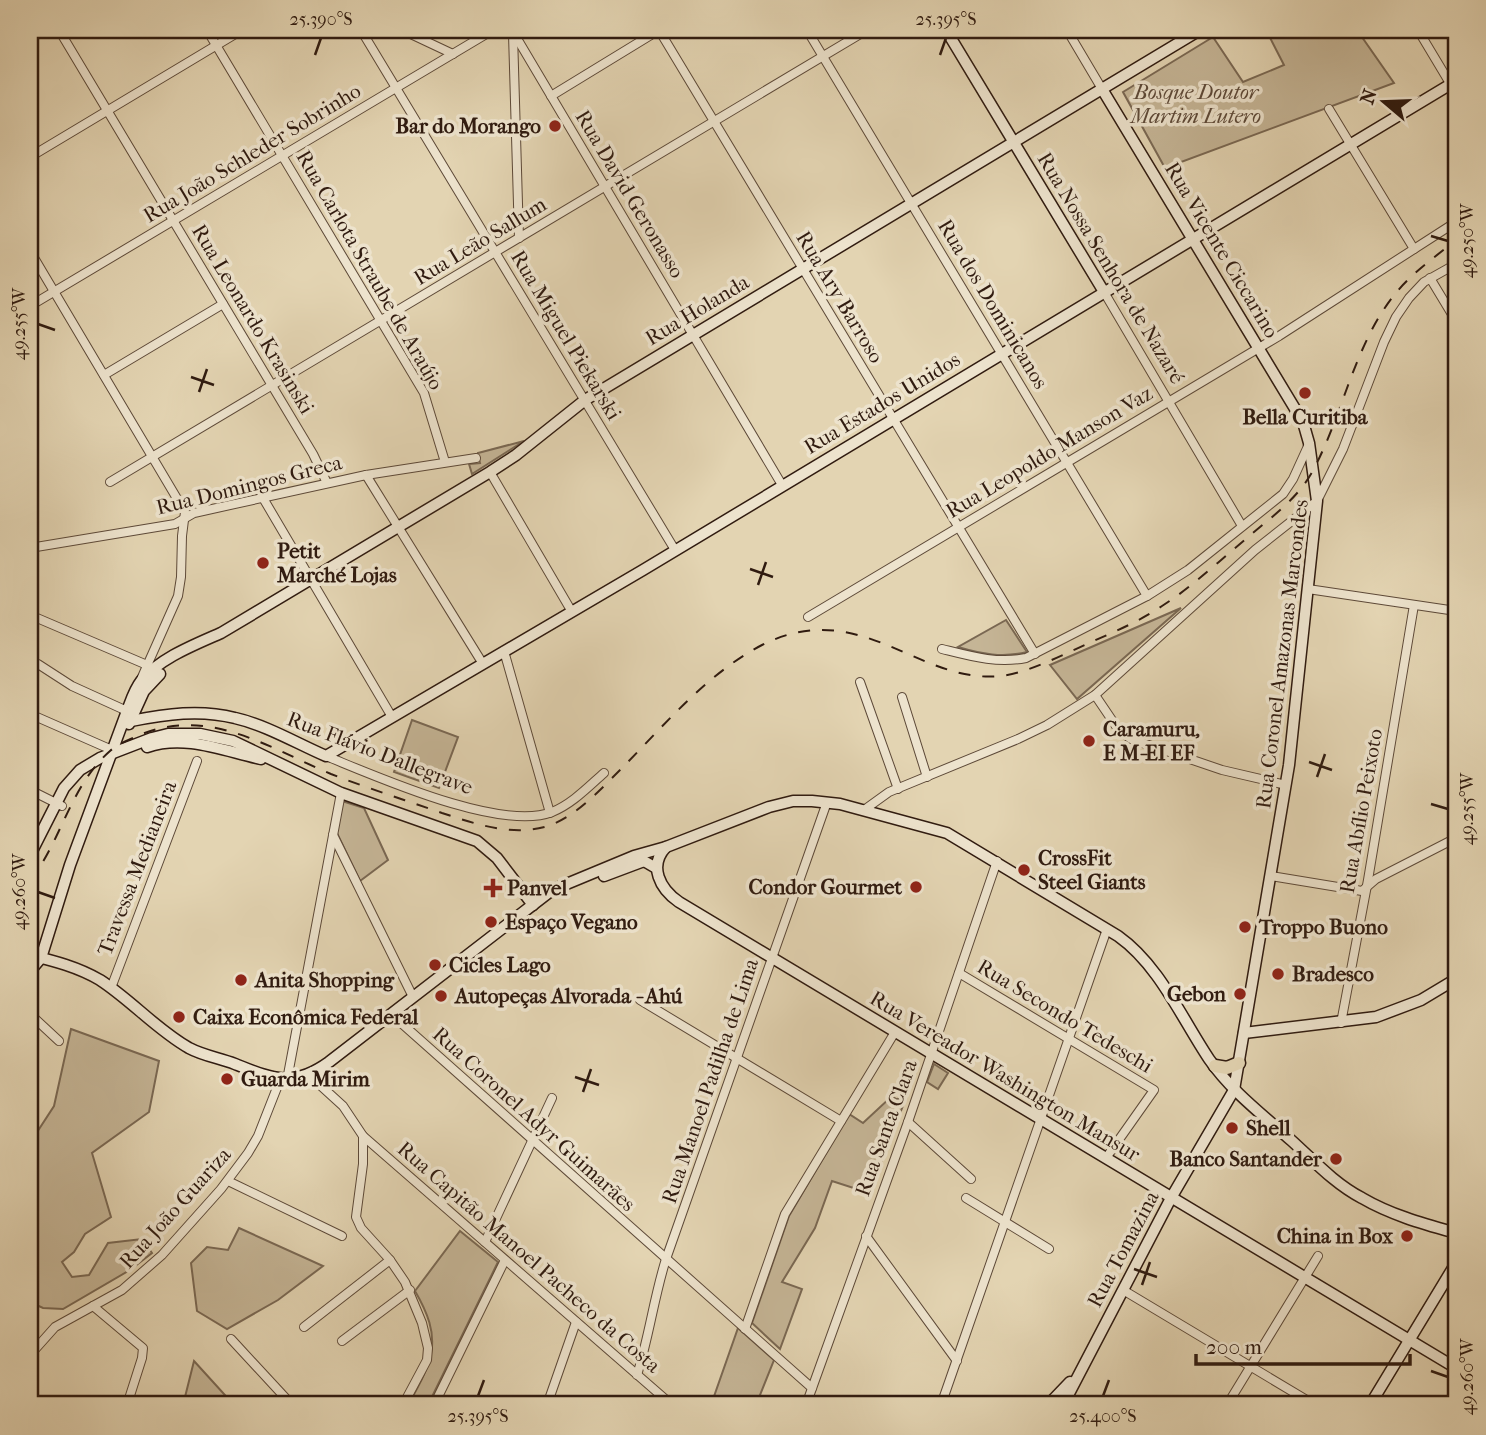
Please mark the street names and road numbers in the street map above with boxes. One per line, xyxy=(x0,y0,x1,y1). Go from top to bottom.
street label: Rua João Schleder Sobrinho xyxy=(139,79,365,227)
street label: Rua David Geronasso xyxy=(570,106,690,282)
street label: Rua Carlota Straube de Araújo xyxy=(291,146,449,394)
street label: Rua Nossa Senhora de Nazaré xyxy=(1032,148,1190,388)
street label: Rua Vicente Ciccarino xyxy=(1160,158,1284,342)
street label: Rua Leão Sallum xyxy=(409,192,551,290)
street label: Rua dos Dominicanos xyxy=(933,215,1053,393)
street label: Rua Leonardo Krasinski xyxy=(187,220,319,418)
street label: Rua Ary Barroso xyxy=(791,227,889,367)
street label: Rua Miguel Piekarski xyxy=(506,246,626,424)
street label: Rua Holanda xyxy=(641,270,753,350)
street label: Rua Estados Unidos xyxy=(800,347,964,459)
street label: Rua Leopoldo Manson Vaz xyxy=(942,381,1156,523)
street label: Rua Domingos Greca xyxy=(154,450,345,520)
street label: Rua Coronel Amazonas Marcondes xyxy=(1251,498,1313,810)
street label: Rua Flávio Dallegrave xyxy=(284,706,476,800)
street label: Rua Abílio Peixoto xyxy=(1335,727,1387,895)
street label: Travessa Medianeira xyxy=(93,777,181,959)
street label: Rua Secondo Tedeschi xyxy=(973,954,1157,1078)
street label: Rua Manoel Padilha de Lima xyxy=(657,955,763,1207)
street label: Rua Vereador Washington Mansur xyxy=(866,986,1144,1166)
street label: Rua Coronel Adyr Guimarães xyxy=(428,1022,640,1216)
street label: Rua Santa Clara xyxy=(850,1056,922,1200)
street label: Rua Capitão Manoel Pacheco da Costa xyxy=(393,1136,665,1378)
street label: Rua João Guariza xyxy=(114,1142,236,1273)
street label: Rua Tomazina xyxy=(1082,1186,1164,1311)

